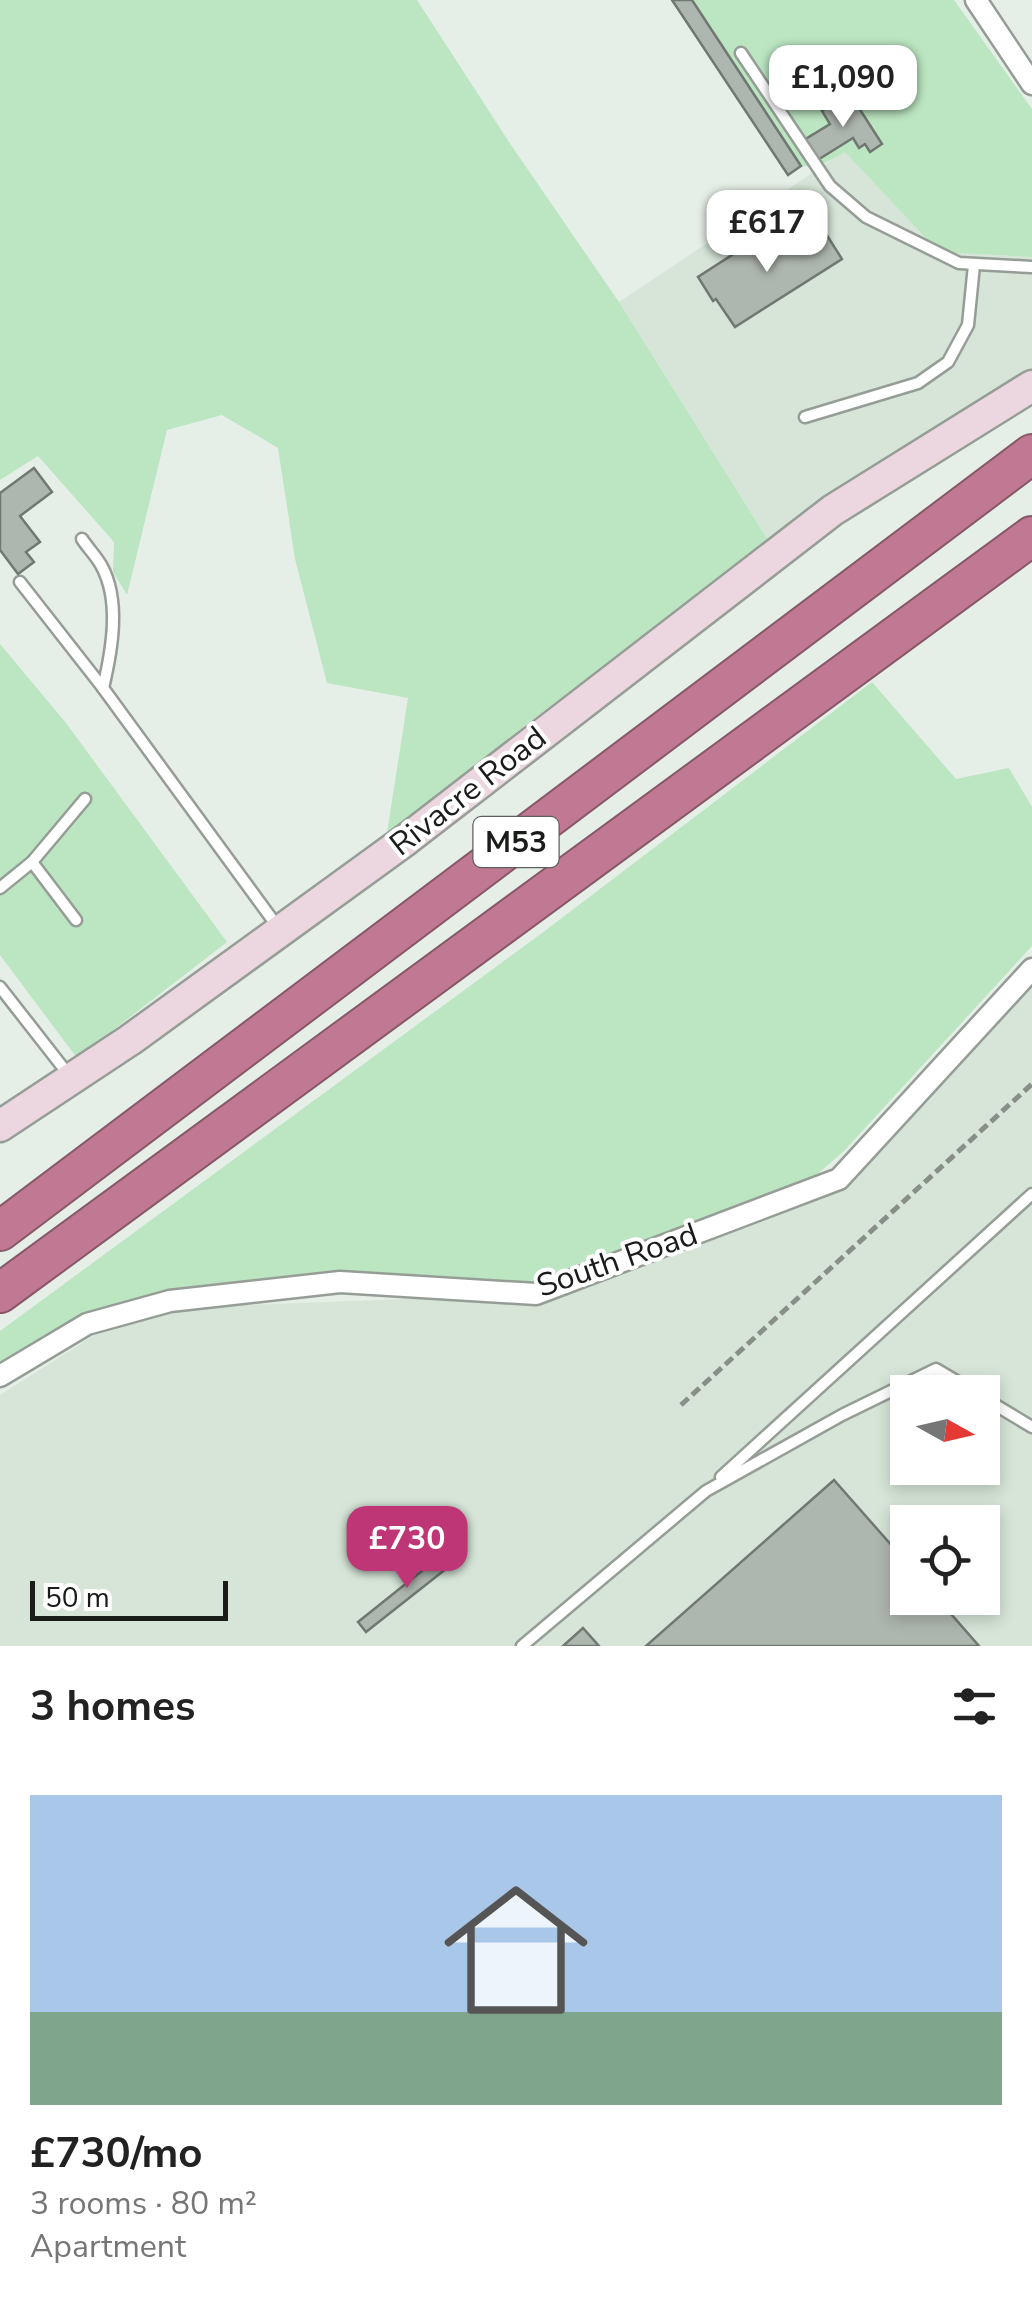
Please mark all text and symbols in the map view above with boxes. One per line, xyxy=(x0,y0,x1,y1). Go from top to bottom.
pin: £1,090 xyxy=(762,45,924,130)
text: £1,090 xyxy=(791,56,895,99)
pin: £617 xyxy=(708,190,826,275)
text: £617 xyxy=(729,201,805,244)
street label: Rivacre Road xyxy=(381,716,555,866)
road number: M53 xyxy=(474,817,558,867)
street label: South Road xyxy=(531,1212,703,1308)
north arrow xyxy=(890,1375,1000,1485)
map controls xyxy=(890,1375,1000,1615)
button: locate xyxy=(890,1505,1000,1615)
pin: £730 xyxy=(348,1506,466,1591)
text: £730 xyxy=(369,1517,445,1560)
scale bar xyxy=(30,1576,228,1620)
text: 50 m xyxy=(45,1579,110,1617)
text: 3 homes xyxy=(30,1678,195,1735)
icon: filters xyxy=(947,1679,1002,1734)
icon: home xyxy=(426,1860,606,2040)
text: £730/mo xyxy=(30,2125,202,2182)
text: 3 rooms · 80 m² xyxy=(30,2182,257,2225)
text: Apartment xyxy=(30,2225,186,2268)

